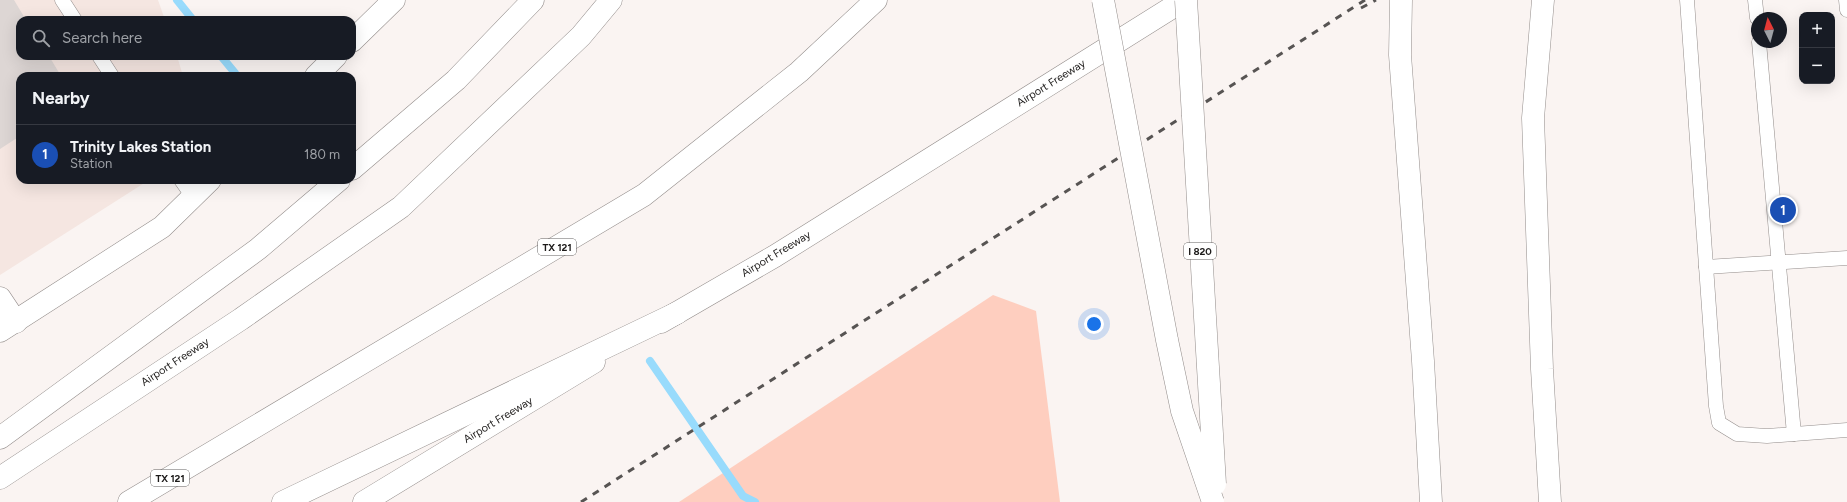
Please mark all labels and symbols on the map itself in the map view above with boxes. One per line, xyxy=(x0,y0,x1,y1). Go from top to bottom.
north arrow xyxy=(1751,12,1787,48)
street label: Airport Freeway xyxy=(1014,57,1088,109)
pin: 1 xyxy=(1770,195,1796,225)
street label: Airport Freeway xyxy=(739,228,813,280)
road number: TX 121 xyxy=(538,239,576,255)
road number: I 820 xyxy=(1184,243,1216,259)
your location xyxy=(1084,314,1104,334)
street label: Airport Freeway xyxy=(139,335,212,389)
street label: Airport Freeway xyxy=(461,394,535,446)
road number: TX 121 xyxy=(151,470,189,486)

